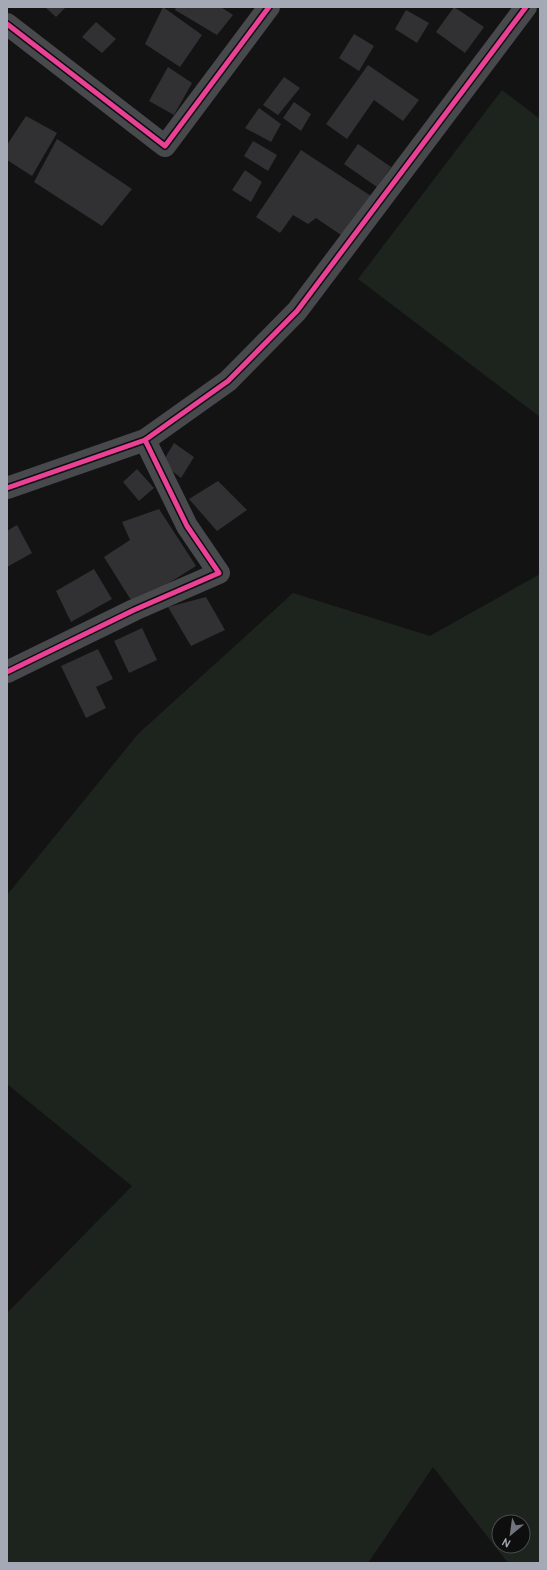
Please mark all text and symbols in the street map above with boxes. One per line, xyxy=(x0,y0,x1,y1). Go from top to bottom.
north arrow xyxy=(491,1514,531,1554)
text: N xyxy=(499,1535,513,1551)

